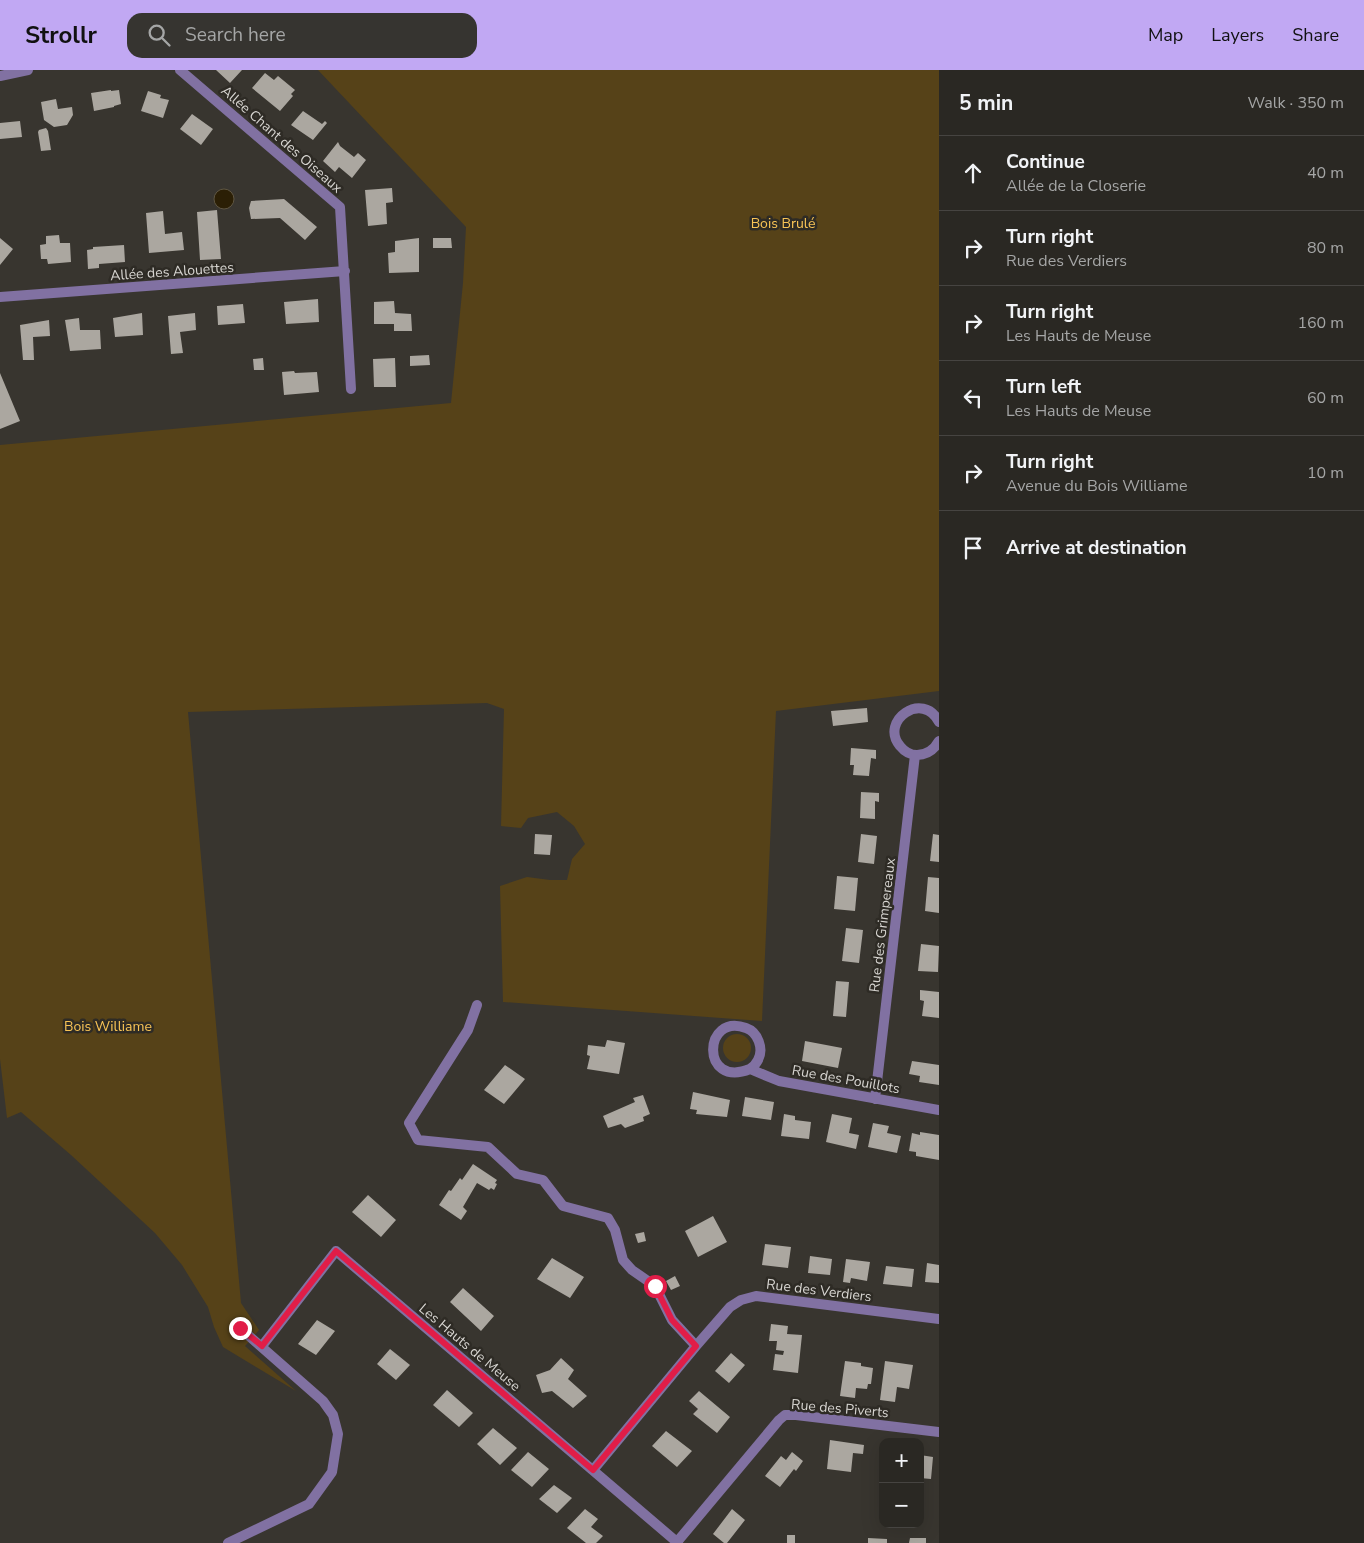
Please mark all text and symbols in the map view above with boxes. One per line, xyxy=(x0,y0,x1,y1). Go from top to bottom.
search box xyxy=(127,13,477,58)
text: Strollr xyxy=(25,19,97,51)
icon: search xyxy=(145,21,173,49)
text: Search here xyxy=(185,22,286,48)
text: Map xyxy=(1148,23,1183,47)
text: Layers xyxy=(1211,23,1264,47)
text: Share xyxy=(1292,23,1339,47)
street label: Allée Chant des Oiseaux xyxy=(217,81,347,198)
text: 5 min xyxy=(959,89,1013,117)
text: Walk · 350 m xyxy=(1248,92,1344,114)
text: Continue xyxy=(1006,149,1085,175)
icon: ahead xyxy=(959,159,987,187)
text: 40 m xyxy=(1307,162,1344,184)
text: Allée de la Closerie xyxy=(1006,175,1146,197)
park label: Bois Brulé xyxy=(751,214,815,233)
text: Turn right xyxy=(1006,224,1093,250)
icon: right xyxy=(959,234,987,262)
text: 80 m xyxy=(1307,237,1344,259)
text: Rue des Verdiers xyxy=(1006,250,1127,272)
street label: Allée des Alouettes xyxy=(110,258,235,285)
text: Turn right xyxy=(1006,299,1093,325)
icon: right xyxy=(959,309,987,337)
text: 160 m xyxy=(1297,312,1344,334)
text: Les Hauts de Meuse xyxy=(1006,325,1151,347)
text: Turn left xyxy=(1006,374,1081,400)
icon: left xyxy=(959,384,987,412)
text: 60 m xyxy=(1307,387,1344,409)
text: Les Hauts de Meuse xyxy=(1006,400,1151,422)
text: Turn right xyxy=(1006,449,1093,475)
icon: right xyxy=(959,459,987,487)
text: 10 m xyxy=(1307,462,1344,484)
text: Avenue du Bois Williame xyxy=(1006,475,1187,497)
icon: arrive xyxy=(959,534,987,562)
text: Arrive at destination xyxy=(1006,535,1187,561)
street label: Rue des Grimpereaux xyxy=(865,856,900,993)
park label: Bois Williame xyxy=(64,1017,152,1036)
street label: Rue des Pouillots xyxy=(790,1061,902,1098)
route start xyxy=(644,1275,667,1298)
street label: Rue des Verdiers xyxy=(765,1275,873,1306)
street label: Les Hauts de Meuse xyxy=(415,1299,524,1396)
route end xyxy=(229,1317,252,1340)
street label: Rue des Piverts xyxy=(790,1395,890,1422)
map controls xyxy=(879,1438,924,1528)
button: + xyxy=(879,1438,924,1483)
button: − xyxy=(879,1483,924,1528)

